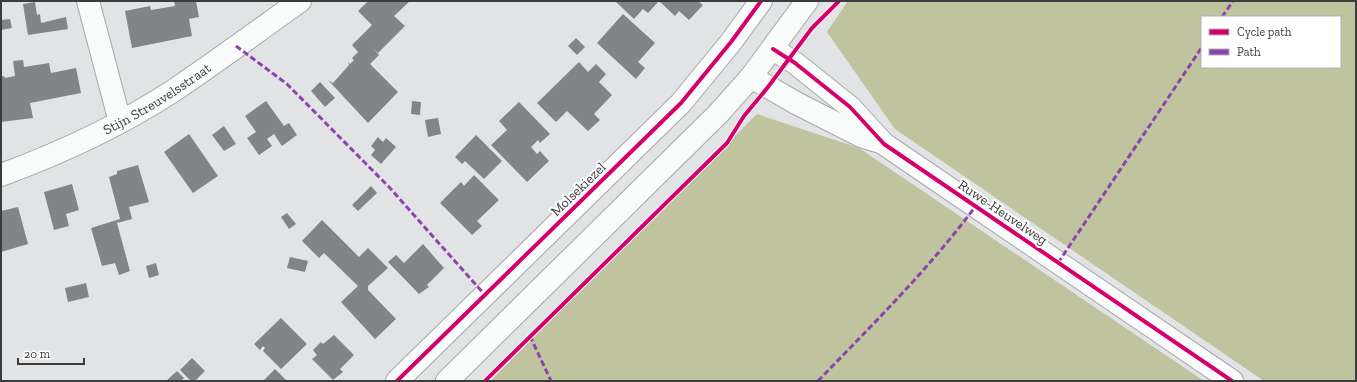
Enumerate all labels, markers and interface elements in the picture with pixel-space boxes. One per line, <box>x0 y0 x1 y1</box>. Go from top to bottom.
legend <box>1201 16 1341 68</box>
text: Cycle path <box>1237 25 1292 39</box>
text: Path <box>1237 45 1261 59</box>
street label: Stijn Streuvelsstraat <box>100 59 215 139</box>
street label: Molsekiezel <box>547 159 610 220</box>
street label: Ruwe-Heuvelweg <box>955 176 1051 249</box>
scale bar <box>18 340 84 366</box>
text: 20 m <box>24 347 51 361</box>

